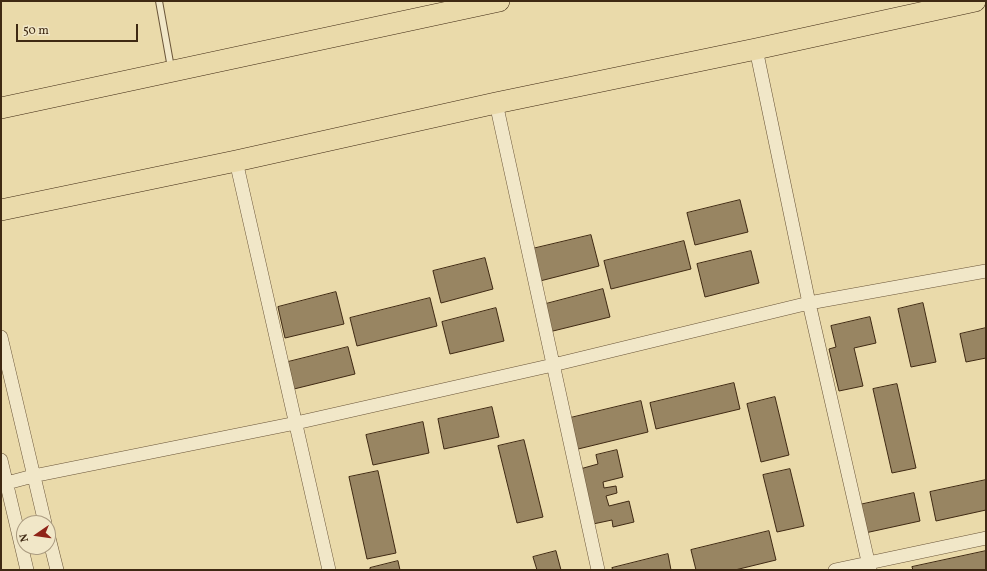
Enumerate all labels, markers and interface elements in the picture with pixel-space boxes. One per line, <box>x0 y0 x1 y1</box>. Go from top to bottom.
scale bar <box>18 16 140 42</box>
text: 50 m <box>23 23 49 39</box>
north arrow <box>16 515 56 555</box>
text: N <box>17 532 33 543</box>

